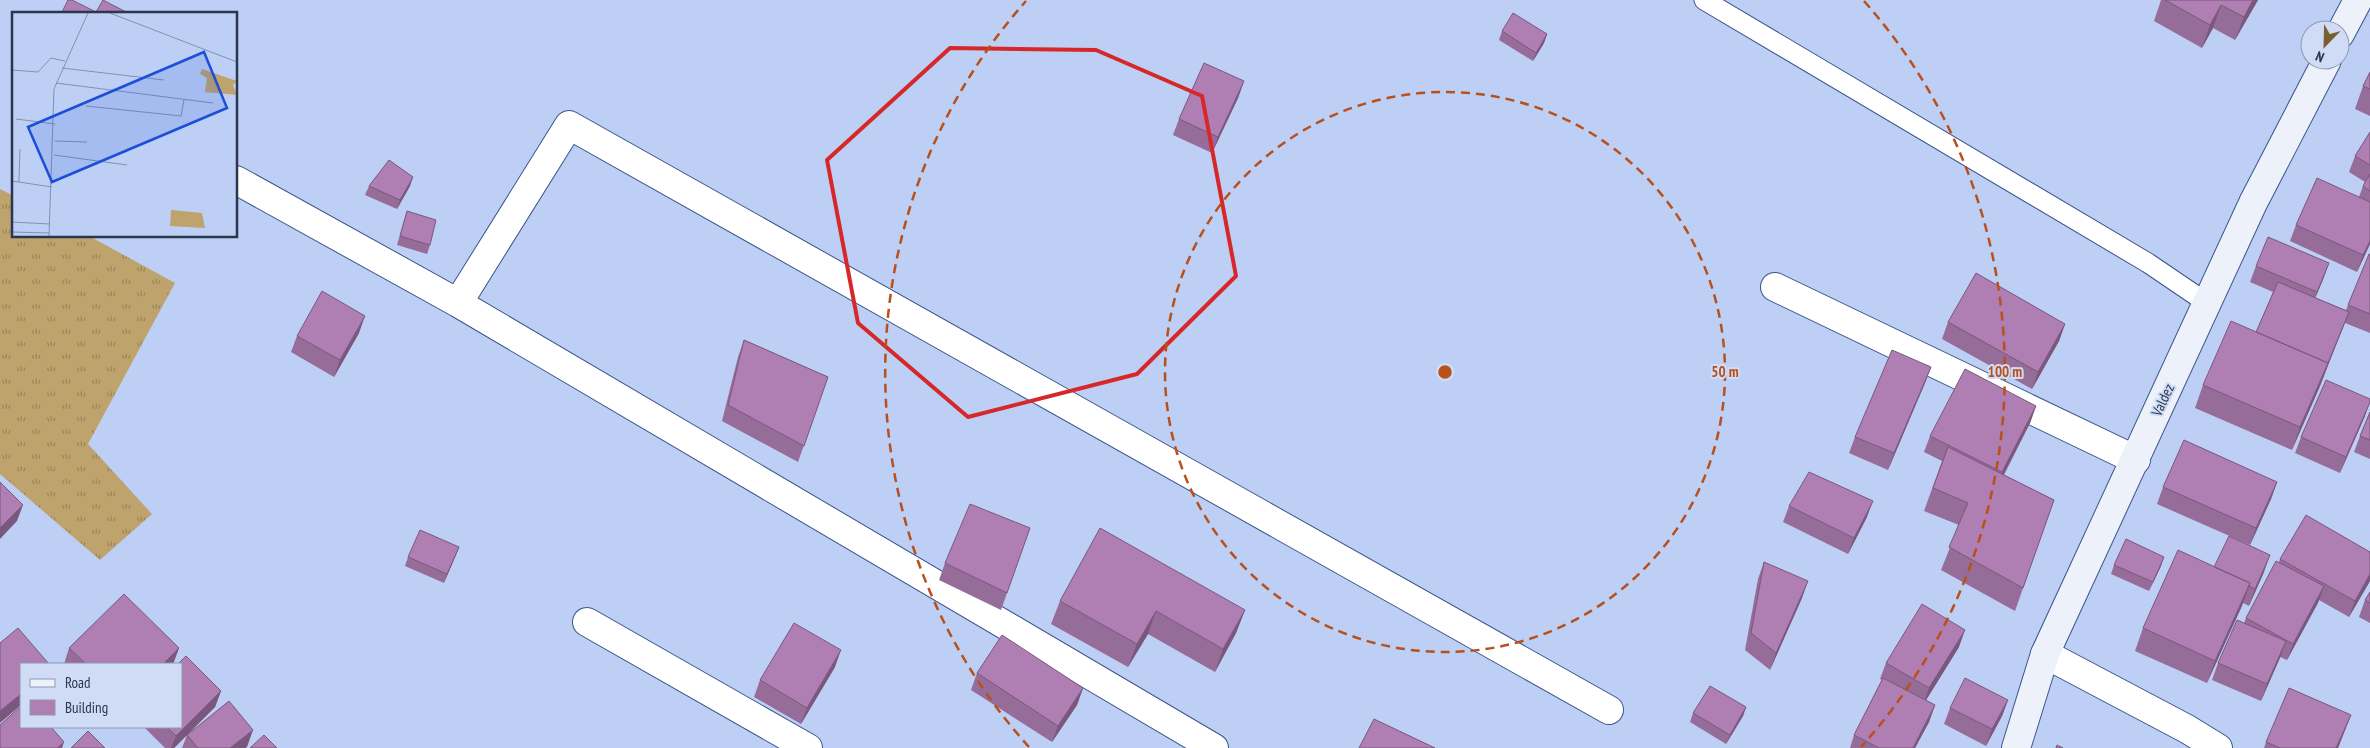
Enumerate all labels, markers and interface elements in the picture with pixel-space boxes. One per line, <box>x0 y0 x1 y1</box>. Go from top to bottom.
inset map <box>12 12 238 238</box>
north arrow <box>2300 20 2350 70</box>
text: N <box>2313 47 2327 67</box>
text: 50 m <box>1711 362 1739 381</box>
text: 100 m <box>1988 362 2022 381</box>
centre of rings <box>1436 363 1454 381</box>
street label: Valdez <box>2146 380 2178 420</box>
legend <box>20 663 182 728</box>
text: Road <box>65 673 91 692</box>
text: Building <box>65 698 108 717</box>

